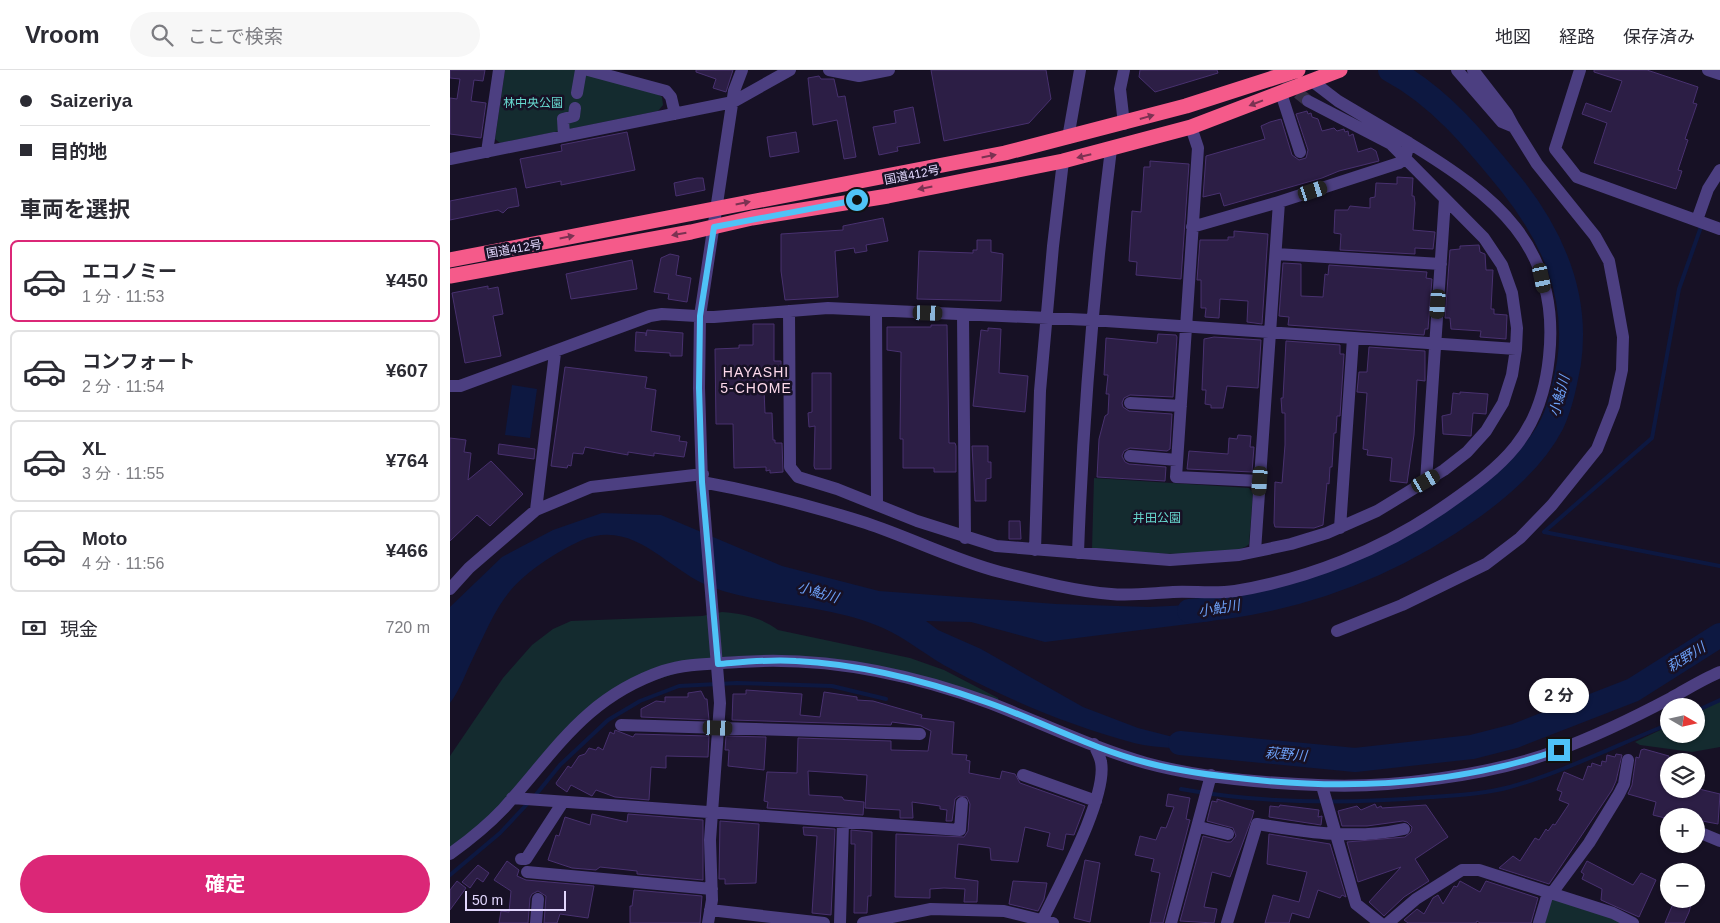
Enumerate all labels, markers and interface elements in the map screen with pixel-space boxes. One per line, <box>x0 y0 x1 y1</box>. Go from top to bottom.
search box <box>130 12 480 57</box>
text: Vroom <box>25 21 100 48</box>
icon: search <box>148 21 176 49</box>
text: ここで検索 <box>188 26 283 47</box>
text: 地図 <box>1495 27 1531 47</box>
text: 経路 <box>1559 27 1595 47</box>
text: 保存済み <box>1623 27 1695 47</box>
text: Saizeriya <box>50 90 132 111</box>
park label: 林中央公園 <box>503 96 563 110</box>
one-way arrow <box>1249 99 1263 107</box>
one-way arrow <box>1139 113 1154 121</box>
text: 目的地 <box>50 141 107 162</box>
one-way arrow <box>981 152 996 160</box>
one-way arrow <box>1077 152 1092 160</box>
street label: 国道412号 <box>883 163 941 187</box>
car <box>1296 179 1329 203</box>
one-way arrow <box>917 185 933 193</box>
route start <box>846 189 868 211</box>
text: 車両を選択 <box>20 197 130 222</box>
one-way arrow <box>736 199 752 207</box>
one-way arrow <box>672 230 687 238</box>
one-way arrow <box>559 233 575 241</box>
street label: 国道412号 <box>485 237 543 261</box>
icon: car <box>22 259 67 304</box>
text: エコノミー <box>82 261 177 282</box>
car <box>1531 262 1552 294</box>
text: ¥450 <box>386 270 428 291</box>
text: 1 分 · 11:53 <box>82 288 164 305</box>
car <box>1429 289 1446 319</box>
car <box>912 305 943 321</box>
icon: car <box>22 349 67 394</box>
text: コンフォート <box>82 351 195 372</box>
text: ¥607 <box>386 360 428 381</box>
district label: HAYASHI 5-CHOME <box>720 364 792 396</box>
water label: 小鮎川 <box>1546 372 1573 418</box>
text: 2 分 · 11:54 <box>82 378 164 395</box>
text: XL <box>82 438 106 459</box>
icon: car <box>22 439 67 484</box>
text: ¥764 <box>386 450 428 471</box>
text: 3 分 · 11:55 <box>82 465 164 482</box>
car <box>1251 466 1268 496</box>
car <box>1409 467 1442 495</box>
park label: 井田公園 <box>1133 511 1181 525</box>
text: Moto <box>82 528 127 549</box>
icon: car <box>22 529 67 574</box>
text: ¥466 <box>386 540 428 561</box>
text: 4 分 · 11:56 <box>82 555 164 572</box>
water label: 小鮎川 <box>796 578 842 606</box>
water label: 小鮎川 <box>1197 597 1243 619</box>
icon: cash <box>20 614 48 642</box>
text: 現金 <box>60 619 98 640</box>
text: 720 m <box>386 619 430 636</box>
water label: 萩野川 <box>1664 638 1710 675</box>
callout: 2 分 <box>1529 678 1589 712</box>
text: 2 分 <box>1544 687 1574 704</box>
north arrow <box>1660 698 1705 742</box>
map controls <box>1660 698 1705 908</box>
car <box>702 720 733 736</box>
route end <box>1548 739 1570 761</box>
water label: 萩野川 <box>1264 744 1310 764</box>
button: layers <box>1660 753 1705 798</box>
button: + <box>1660 808 1705 853</box>
button: 確定 <box>20 855 430 913</box>
button: − <box>1660 863 1705 908</box>
scale bar <box>465 888 566 911</box>
text: 50 m <box>472 892 503 908</box>

